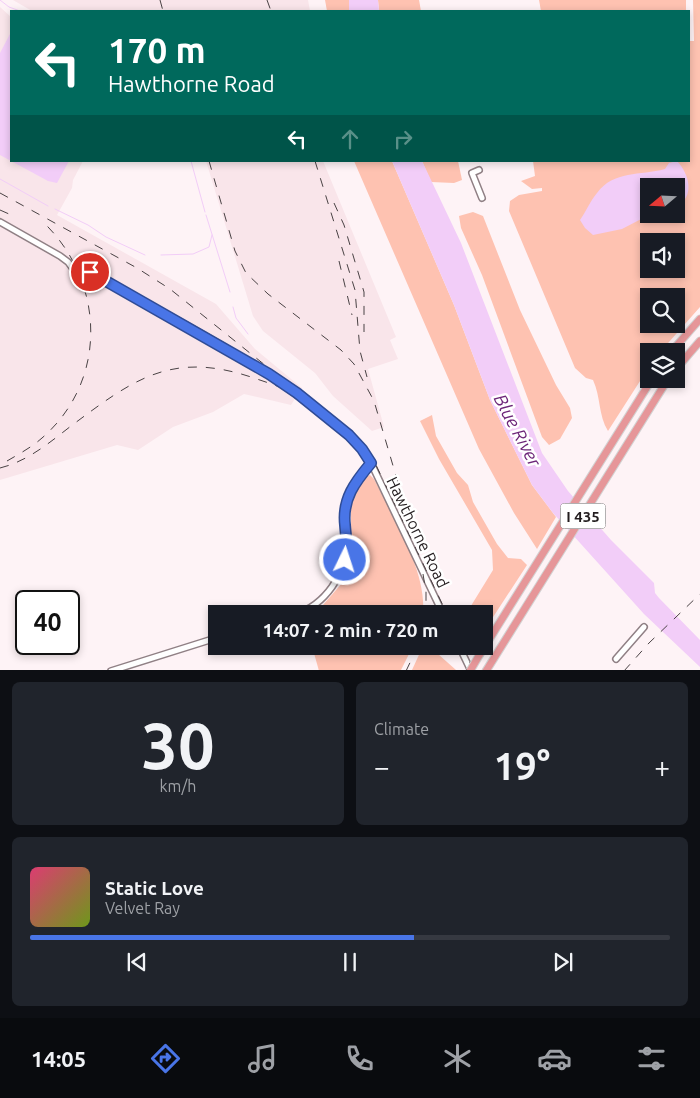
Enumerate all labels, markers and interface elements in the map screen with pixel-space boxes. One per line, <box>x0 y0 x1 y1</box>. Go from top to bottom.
icon: left <box>25 30 90 95</box>
text: 170 m <box>108 30 206 70</box>
text: Hawthorne Road <box>108 71 275 96</box>
icon: left <box>283 125 311 153</box>
icon: ahead <box>336 125 364 153</box>
icon: right <box>389 125 417 153</box>
north arrow <box>640 178 685 222</box>
map controls <box>640 178 685 388</box>
button: sound <box>640 233 685 278</box>
pin <box>69 251 111 293</box>
icon: arrive <box>76 258 104 286</box>
button: search <box>640 288 685 333</box>
button: layers <box>640 343 685 388</box>
water label: Blue River <box>491 390 546 471</box>
street label: Hawthorne Road <box>383 474 453 590</box>
road number: I 435 <box>560 504 606 528</box>
position arrow <box>318 533 370 585</box>
speed limit sign: 40 <box>15 590 80 655</box>
text: 14:07 · 2 min · 720 m <box>263 619 438 641</box>
text: 30 <box>141 708 215 781</box>
text: Climate <box>374 720 429 738</box>
text: 19° <box>494 745 550 787</box>
text: − <box>374 751 390 782</box>
text: + <box>654 751 670 782</box>
text: km/h <box>160 777 196 795</box>
text: Static Love <box>105 877 204 899</box>
text: Velvet Ray <box>105 899 180 917</box>
icon: previous <box>123 948 151 976</box>
icon: pause <box>336 948 364 976</box>
icon: next <box>549 948 577 976</box>
icon: directions <box>148 1041 183 1076</box>
icon: music <box>245 1041 280 1076</box>
icon: phone <box>342 1041 377 1076</box>
icon: climate <box>440 1041 475 1076</box>
icon: car <box>537 1041 572 1076</box>
icon: filters <box>634 1041 669 1076</box>
text: 14:05 <box>31 1046 86 1071</box>

